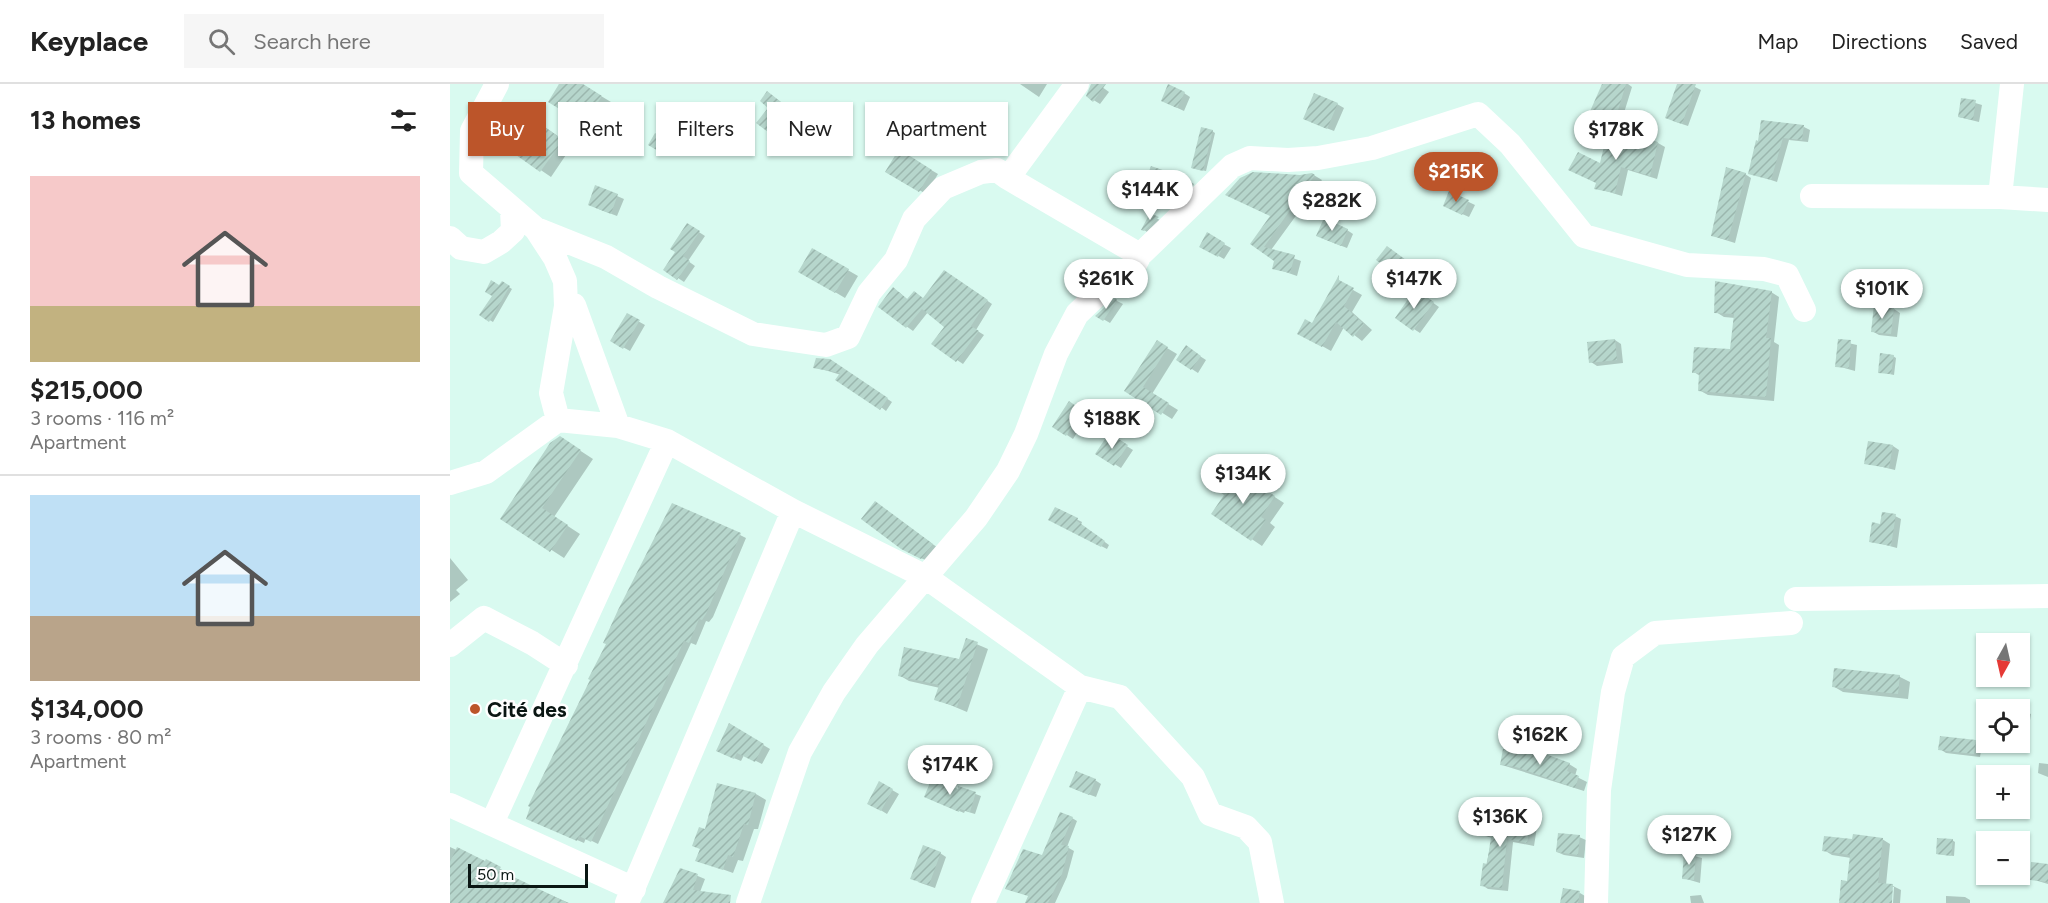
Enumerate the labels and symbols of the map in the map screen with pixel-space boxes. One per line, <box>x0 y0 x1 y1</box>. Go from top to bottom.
pin: $178K <box>1574 110 1658 161</box>
pin: $215K <box>1414 152 1498 203</box>
pin: $144K <box>1108 170 1192 221</box>
pin: $282K <box>1290 181 1374 232</box>
pin: $261K <box>1064 259 1148 310</box>
pin: $147K <box>1372 259 1456 310</box>
pin: $101K <box>1840 269 1924 320</box>
pin: $188K <box>1070 399 1154 450</box>
pin: $134K <box>1201 454 1285 505</box>
north arrow <box>1976 633 2030 687</box>
place label: Cité des <box>487 697 567 722</box>
marker: Cité des <box>468 702 482 716</box>
pin: $162K <box>1498 715 1582 766</box>
pin: $174K <box>908 745 992 796</box>
pin: $136K <box>1458 797 1542 848</box>
pin: $127K <box>1647 815 1731 866</box>
scale bar <box>468 861 588 888</box>

